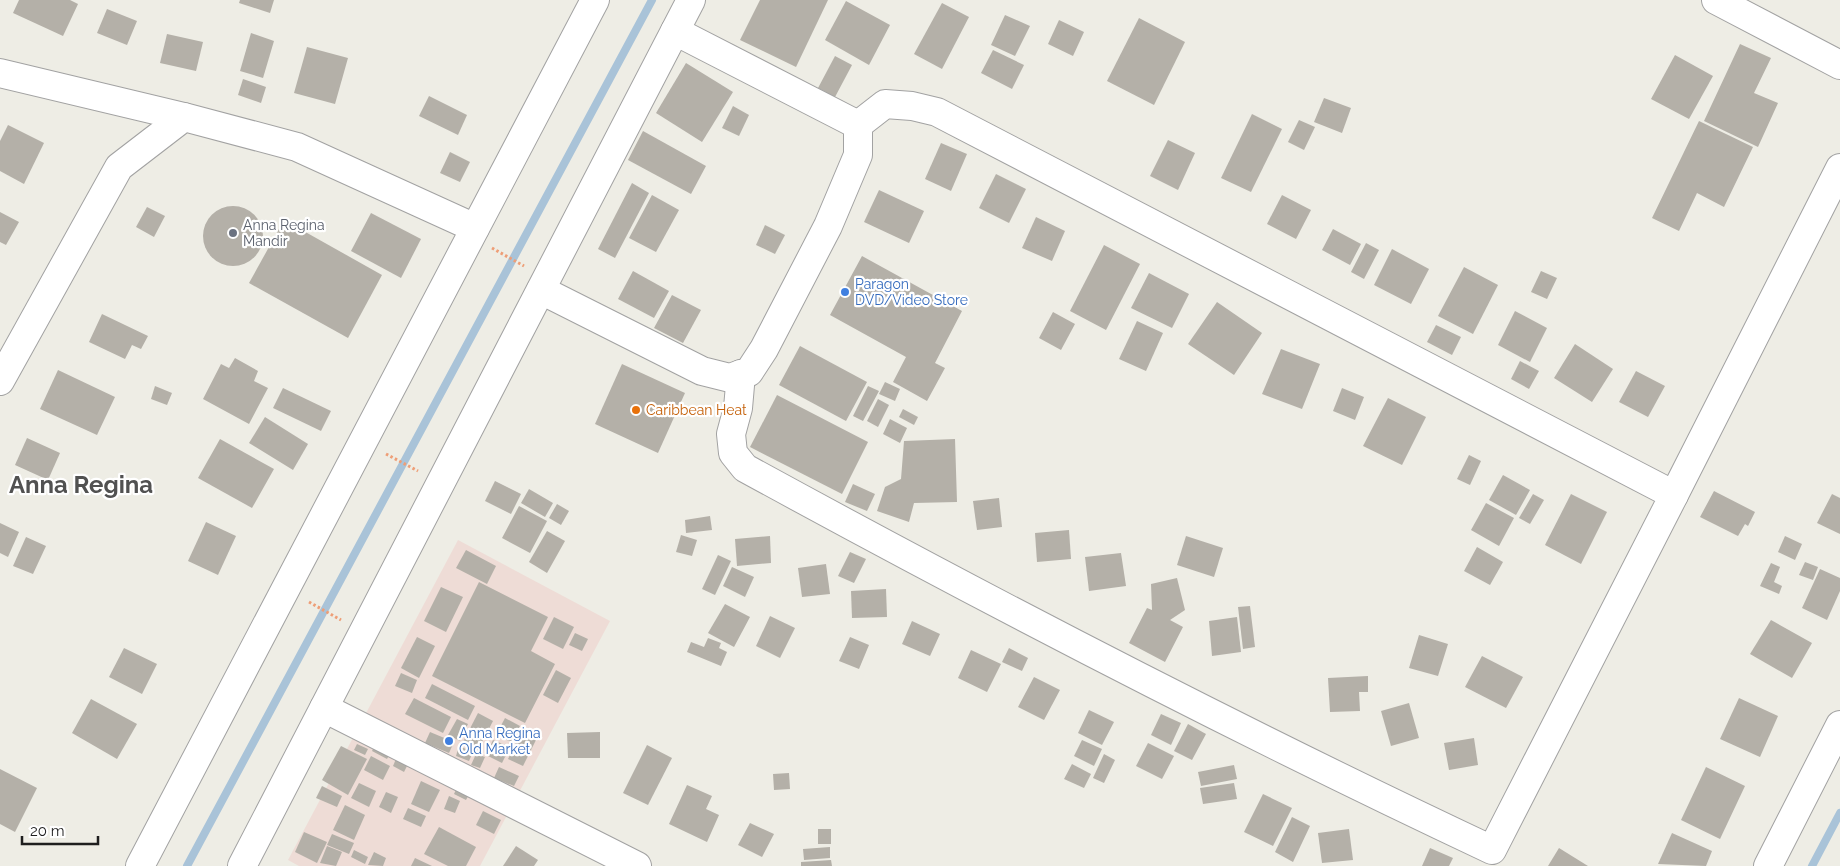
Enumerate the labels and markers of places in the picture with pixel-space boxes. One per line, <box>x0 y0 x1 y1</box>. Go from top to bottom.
place label: Anna Regina Mandir <box>243 217 325 249</box>
marker: Anna Regina Mandir <box>227 227 239 239</box>
place label: Paragon DVD/Video Store <box>855 276 968 308</box>
marker: Paragon DVD/Video Store <box>839 286 851 298</box>
place label: Caribbean Heat <box>646 402 747 418</box>
marker: Caribbean Heat <box>630 404 642 416</box>
place label: Anna Regina Old Market <box>459 725 541 757</box>
marker: Anna Regina Old Market <box>443 735 455 747</box>

